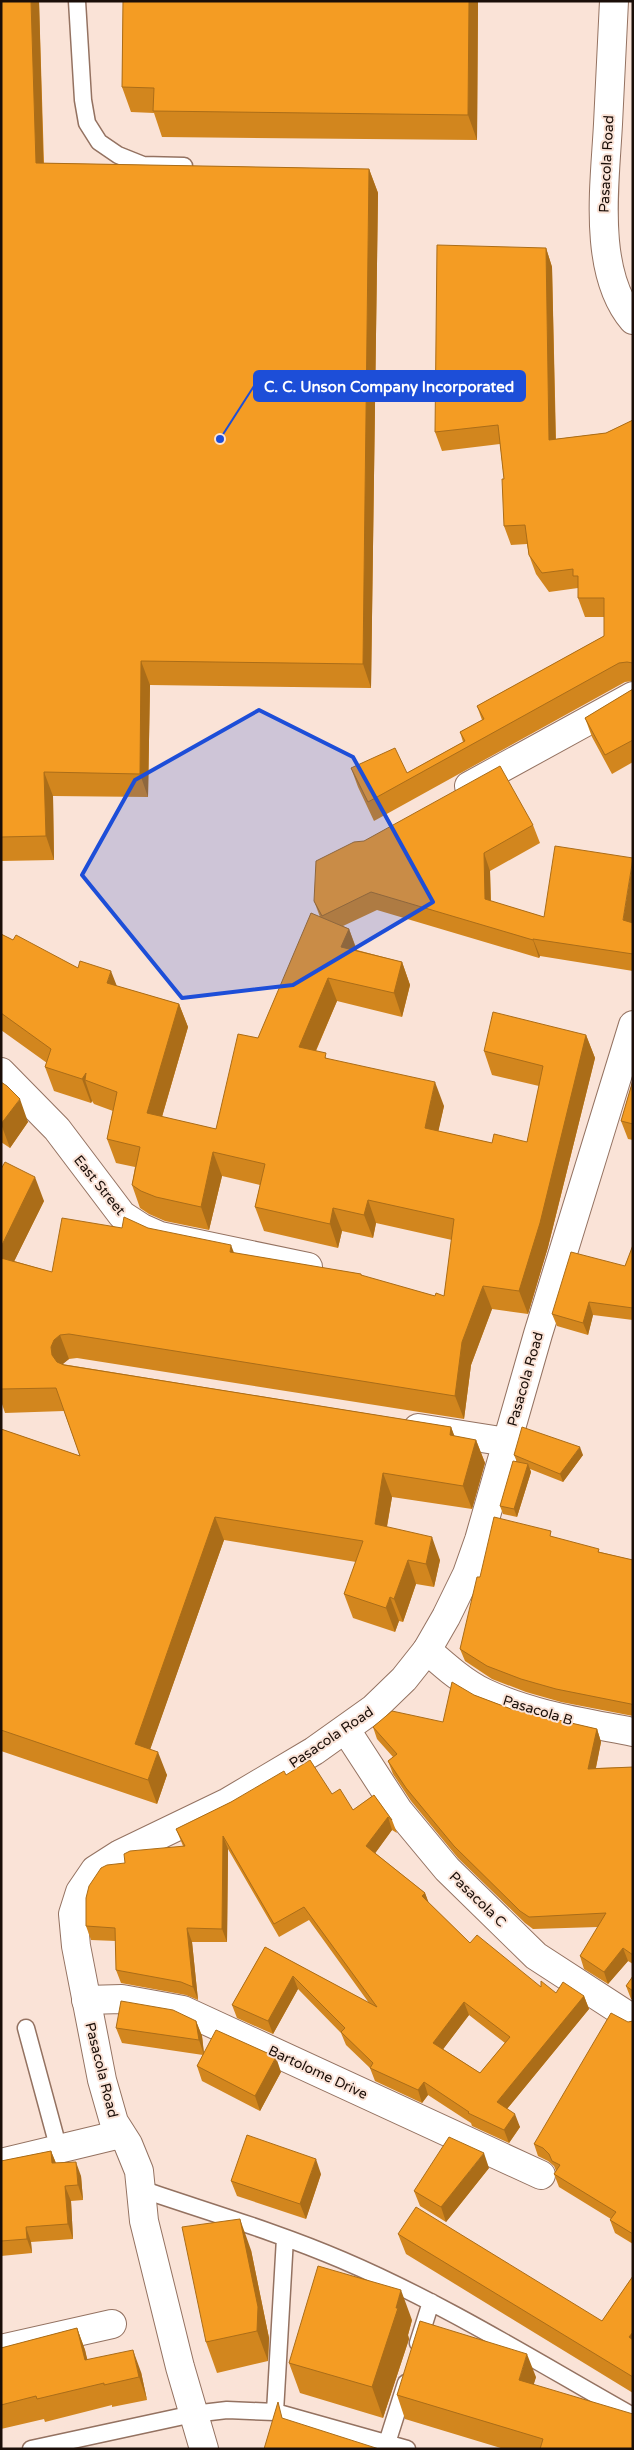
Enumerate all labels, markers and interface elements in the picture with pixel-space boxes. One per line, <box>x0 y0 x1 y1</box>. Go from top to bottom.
street label: Pasacola Road <box>595 115 618 213</box>
callout: C. C. Unson Company Incorporated <box>254 371 525 401</box>
text: C. C. Unson Company Incorporated <box>264 378 514 397</box>
street label: East Street <box>70 1152 129 1219</box>
street label: Pasacola Road <box>504 1330 547 1428</box>
street label: Pasacola B <box>501 1692 575 1729</box>
street label: Pasacola Road <box>286 1703 376 1772</box>
street label: Pasacola C <box>446 1868 510 1931</box>
street label: Pasacola Road <box>81 2021 122 2120</box>
street label: Bartolome Drive <box>265 2042 370 2103</box>

